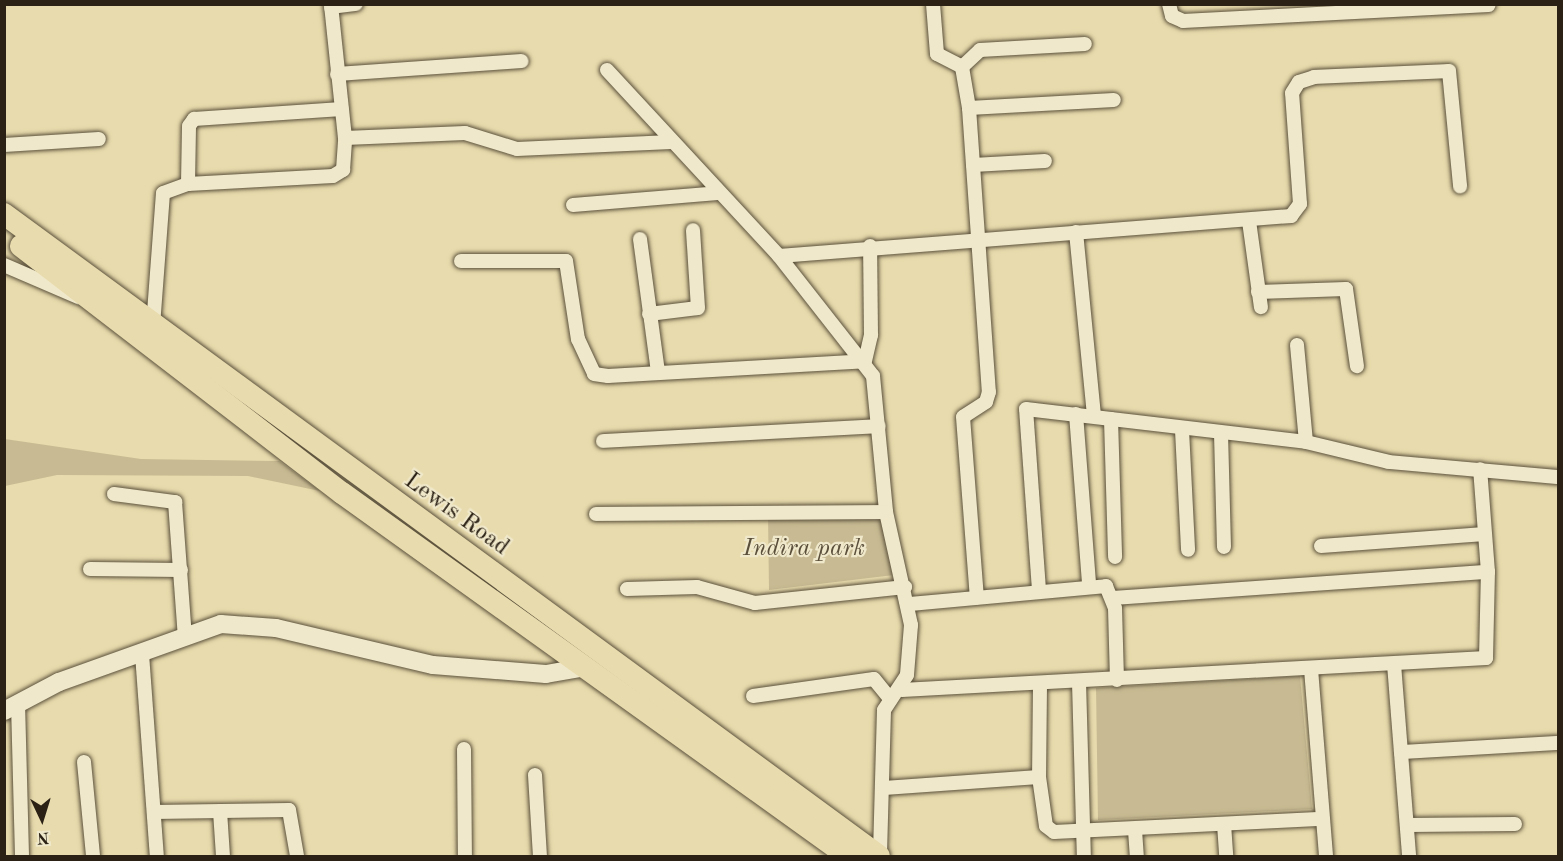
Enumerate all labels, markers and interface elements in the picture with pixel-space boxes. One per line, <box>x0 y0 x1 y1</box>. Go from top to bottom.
street label: Lewis Road <box>398 467 514 563</box>
park label: Indira park <box>743 536 865 564</box>
north arrow <box>12 789 72 849</box>
text: N <box>37 829 50 845</box>

